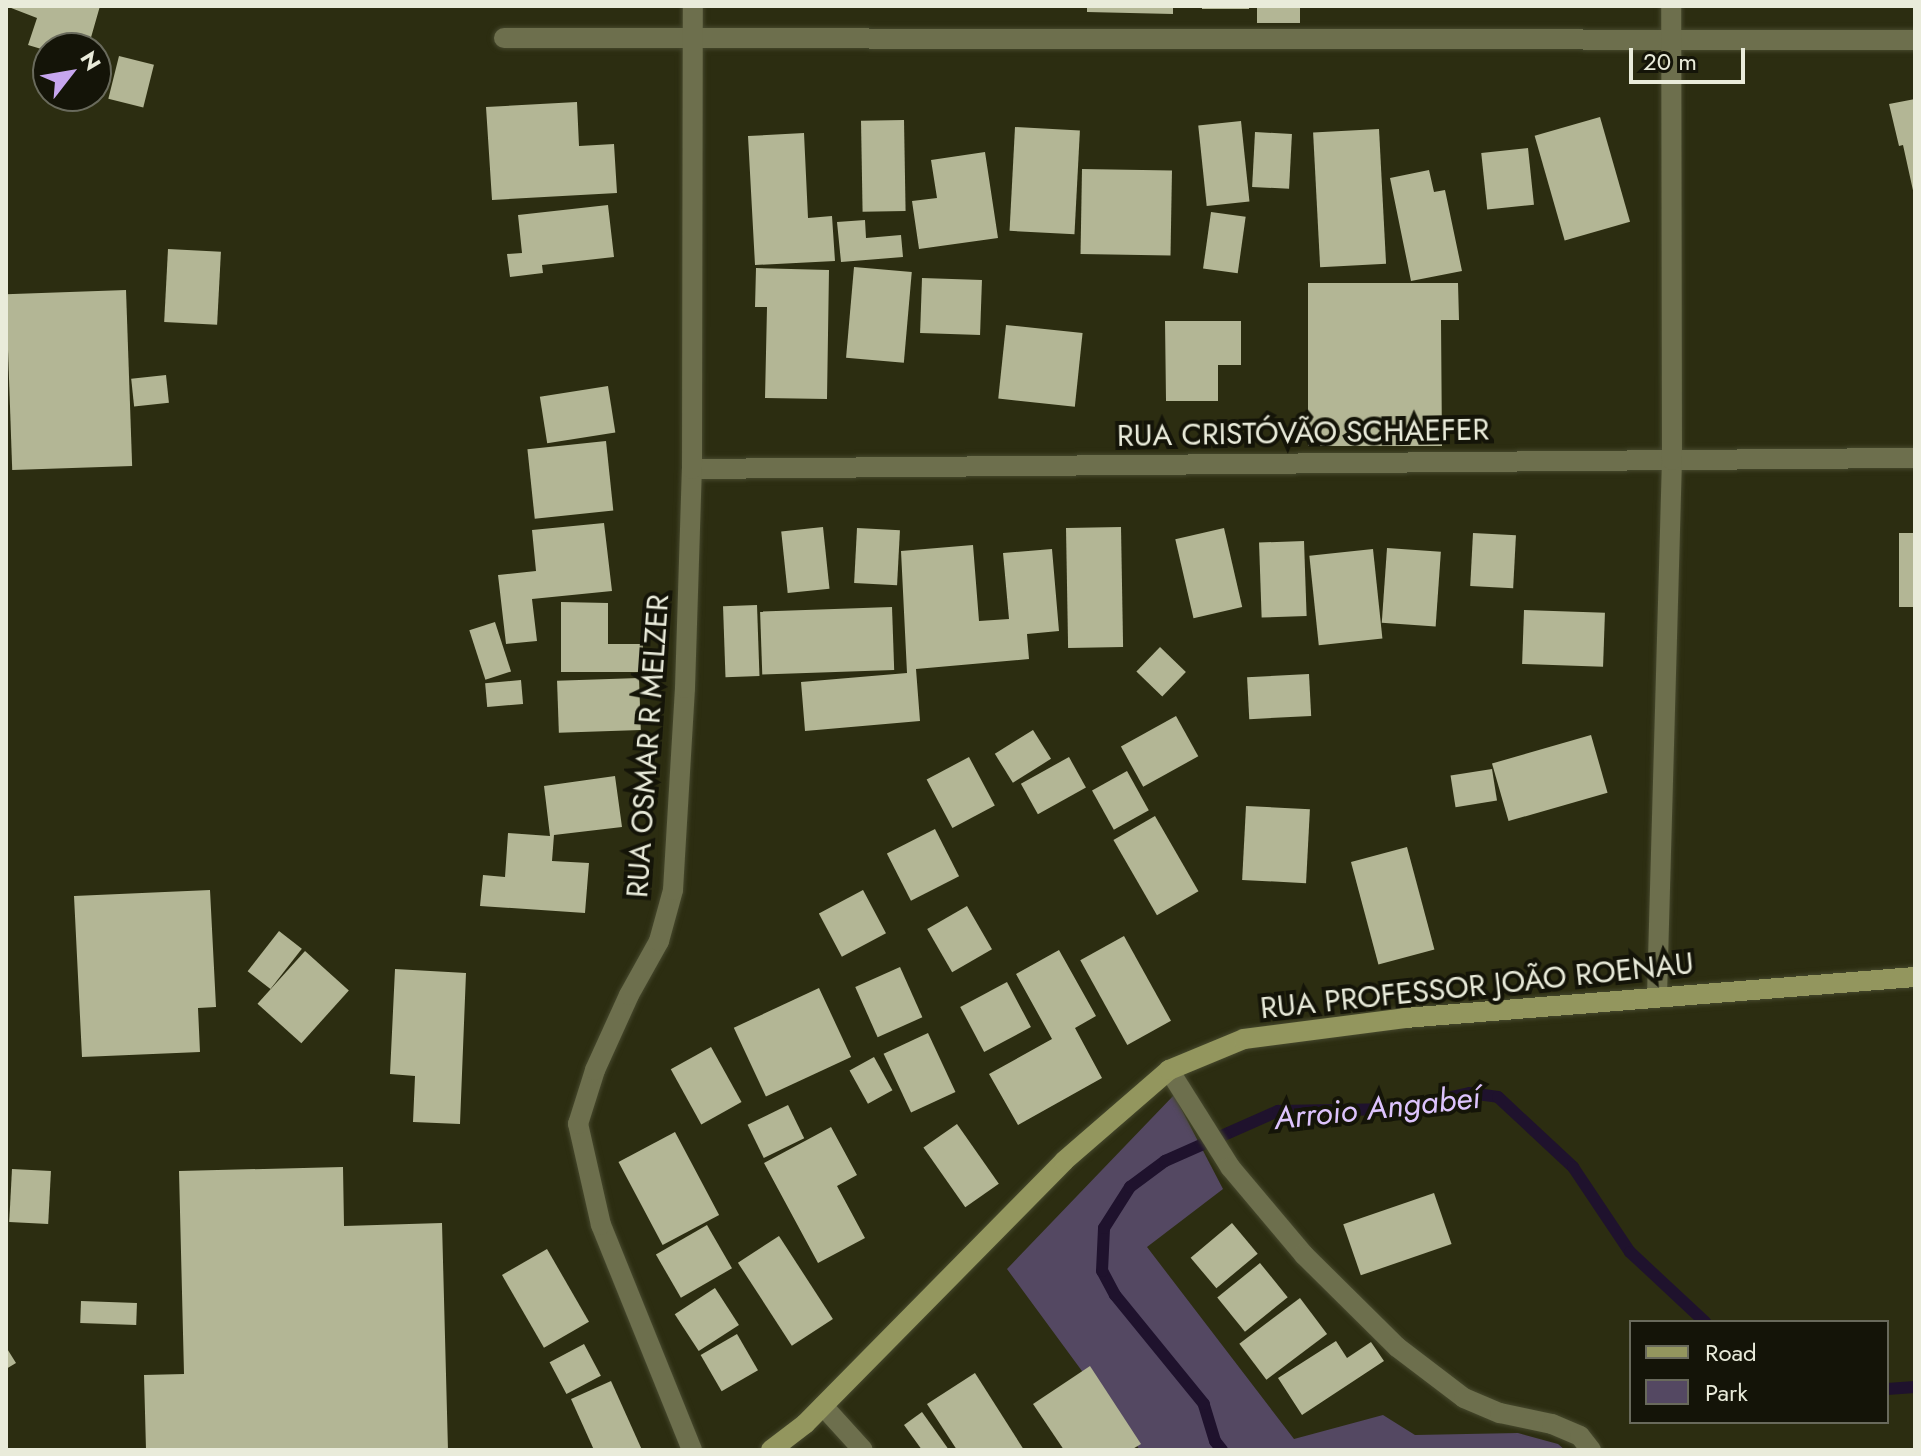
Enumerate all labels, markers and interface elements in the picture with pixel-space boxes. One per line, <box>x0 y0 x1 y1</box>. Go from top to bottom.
north arrow <box>32 32 112 112</box>
scale bar <box>1633 32 1749 82</box>
text: 20 m <box>1643 44 1697 79</box>
text: N <box>73 45 109 76</box>
street label: RUA CRISTÓVÃO SCHAEFER <box>1117 412 1489 454</box>
street label: RUA OSMAR R MELZER <box>619 593 677 899</box>
street label: RUA PROFESSOR JOÃO ROENAU <box>1258 945 1696 1027</box>
water label: Arroio Angabeí <box>1272 1078 1482 1138</box>
legend <box>1629 1320 1889 1424</box>
text: Road <box>1705 1335 1757 1370</box>
text: Park <box>1705 1375 1748 1410</box>

